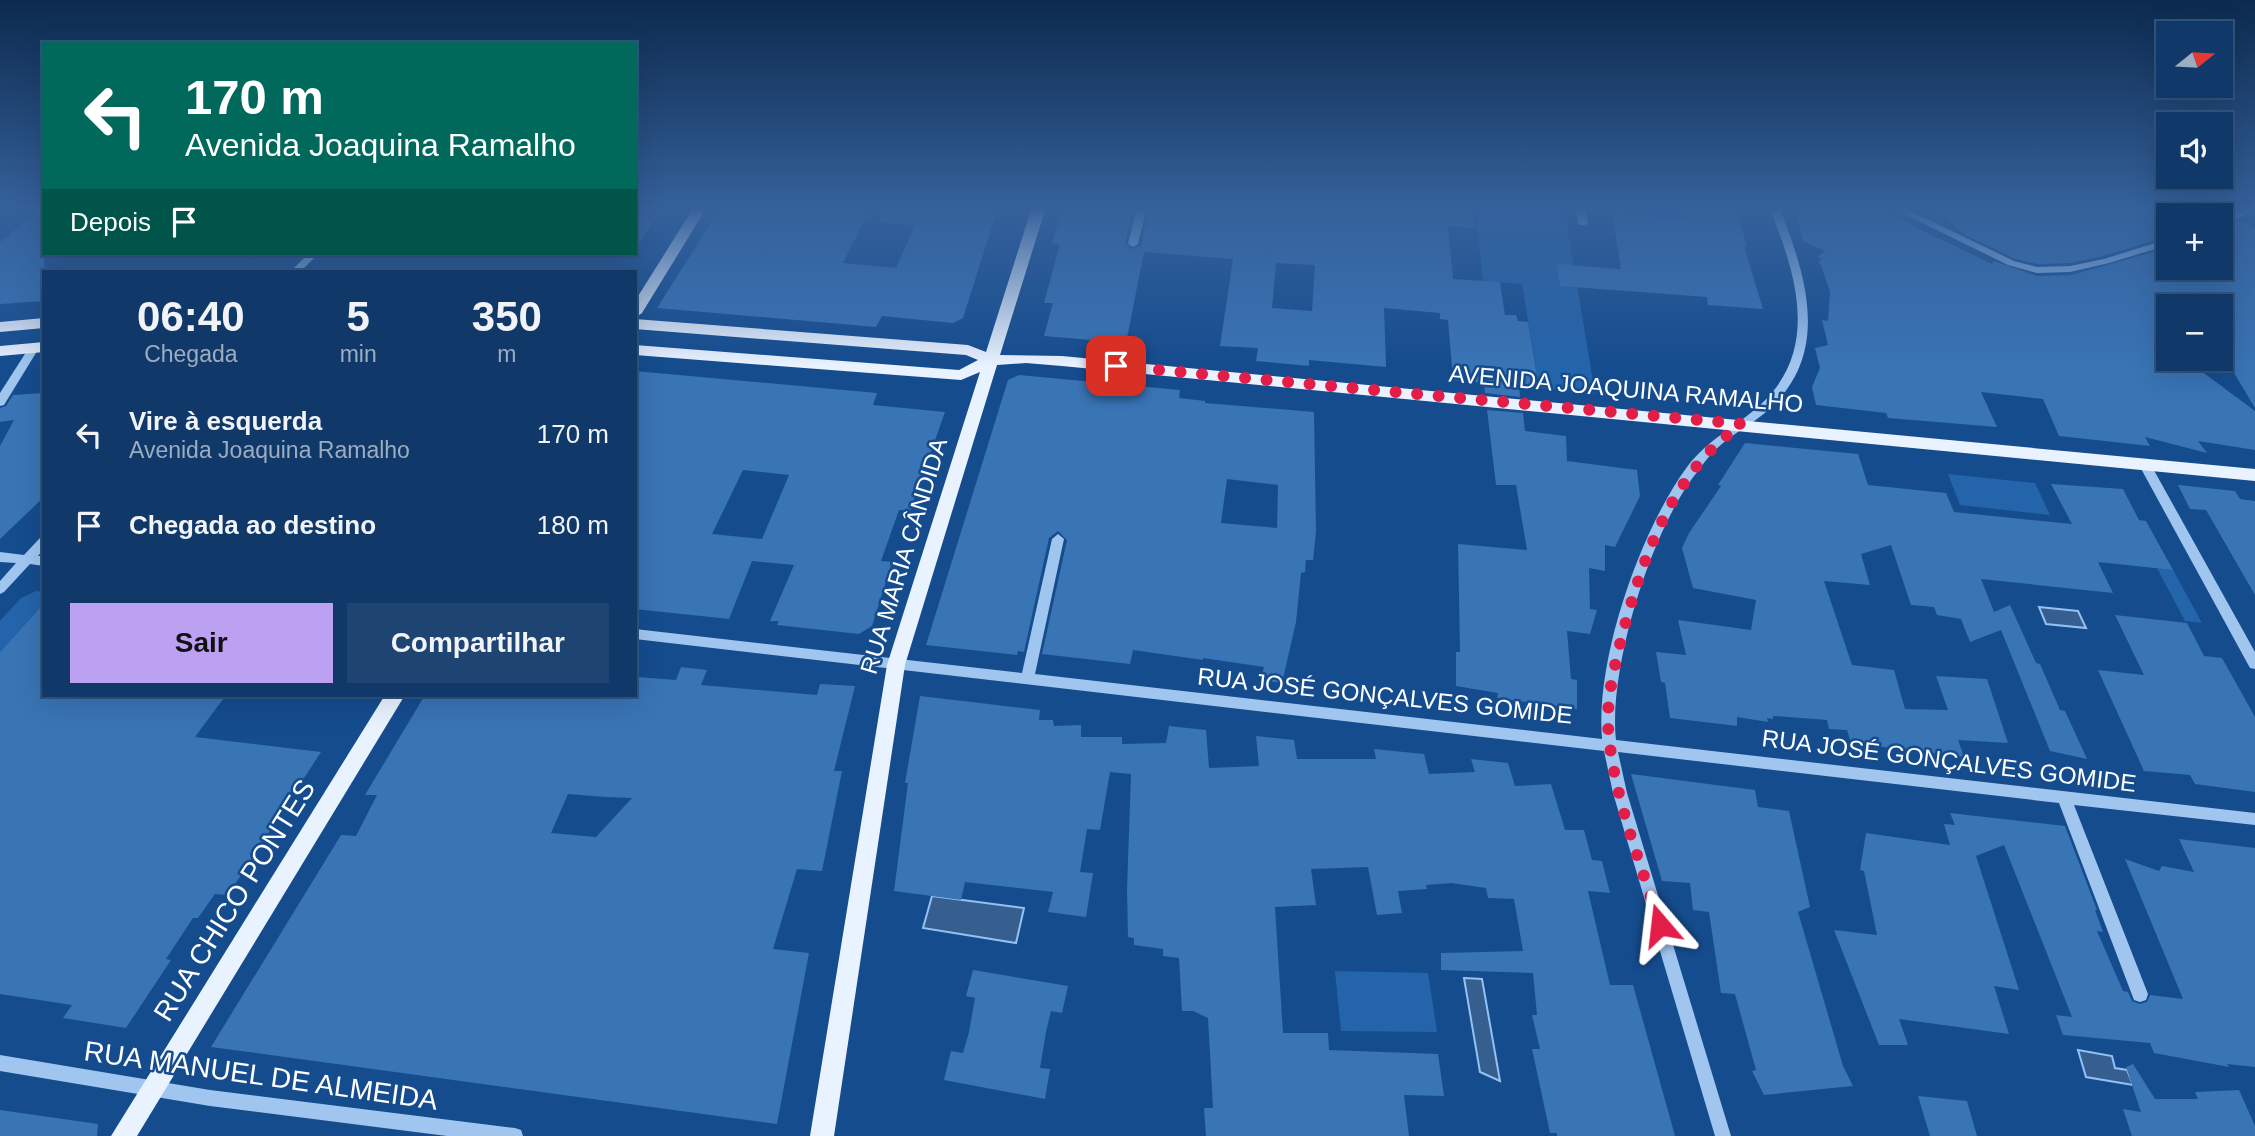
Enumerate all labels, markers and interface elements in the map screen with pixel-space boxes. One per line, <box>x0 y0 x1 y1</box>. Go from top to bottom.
north arrow <box>2156 21 2233 98</box>
map controls <box>2156 21 2233 371</box>
icon: left <box>70 70 161 161</box>
text: 170 m <box>185 70 324 124</box>
button: sound <box>2156 112 2233 189</box>
text: Avenida Joaquina Ramalho <box>185 127 576 163</box>
icon: arrive <box>165 203 203 241</box>
button: + <box>2156 203 2233 280</box>
text: Depois <box>70 207 151 237</box>
text: 06:40 <box>137 293 245 340</box>
text: 5 <box>346 293 370 340</box>
text: 350 <box>472 293 542 340</box>
button: − <box>2156 294 2233 371</box>
pin <box>1086 336 1146 396</box>
text: Chegada <box>144 341 238 367</box>
text: min <box>340 341 377 367</box>
text: m <box>497 341 516 367</box>
icon: arrive <box>1097 347 1135 385</box>
street label: AVENIDA JOAQUINA RAMALHO <box>1448 360 1804 417</box>
text: Vire à esquerda <box>129 406 322 436</box>
icon: left <box>70 416 108 454</box>
text: 170 m <box>537 419 609 449</box>
street label: RUA MARIA CÂNDIDA <box>855 435 952 677</box>
text: Avenida Joaquina Ramalho <box>129 437 410 463</box>
icon: arrive <box>70 507 108 545</box>
text: Chegada ao destino <box>129 510 376 540</box>
text: 180 m <box>537 510 609 540</box>
button: Sair <box>70 603 333 683</box>
button: Compartilhar <box>347 603 609 683</box>
street label: RUA JOSÉ GONÇALVES GOMIDE <box>1196 662 1574 729</box>
street label: RUA JOSÉ GONÇALVES GOMIDE <box>1760 724 2138 797</box>
street label: RUA CHICO PONTES <box>147 774 321 1027</box>
position arrow <box>1623 888 1697 962</box>
street label: RUA MANUEL DE ALMEIDA <box>82 1035 440 1116</box>

